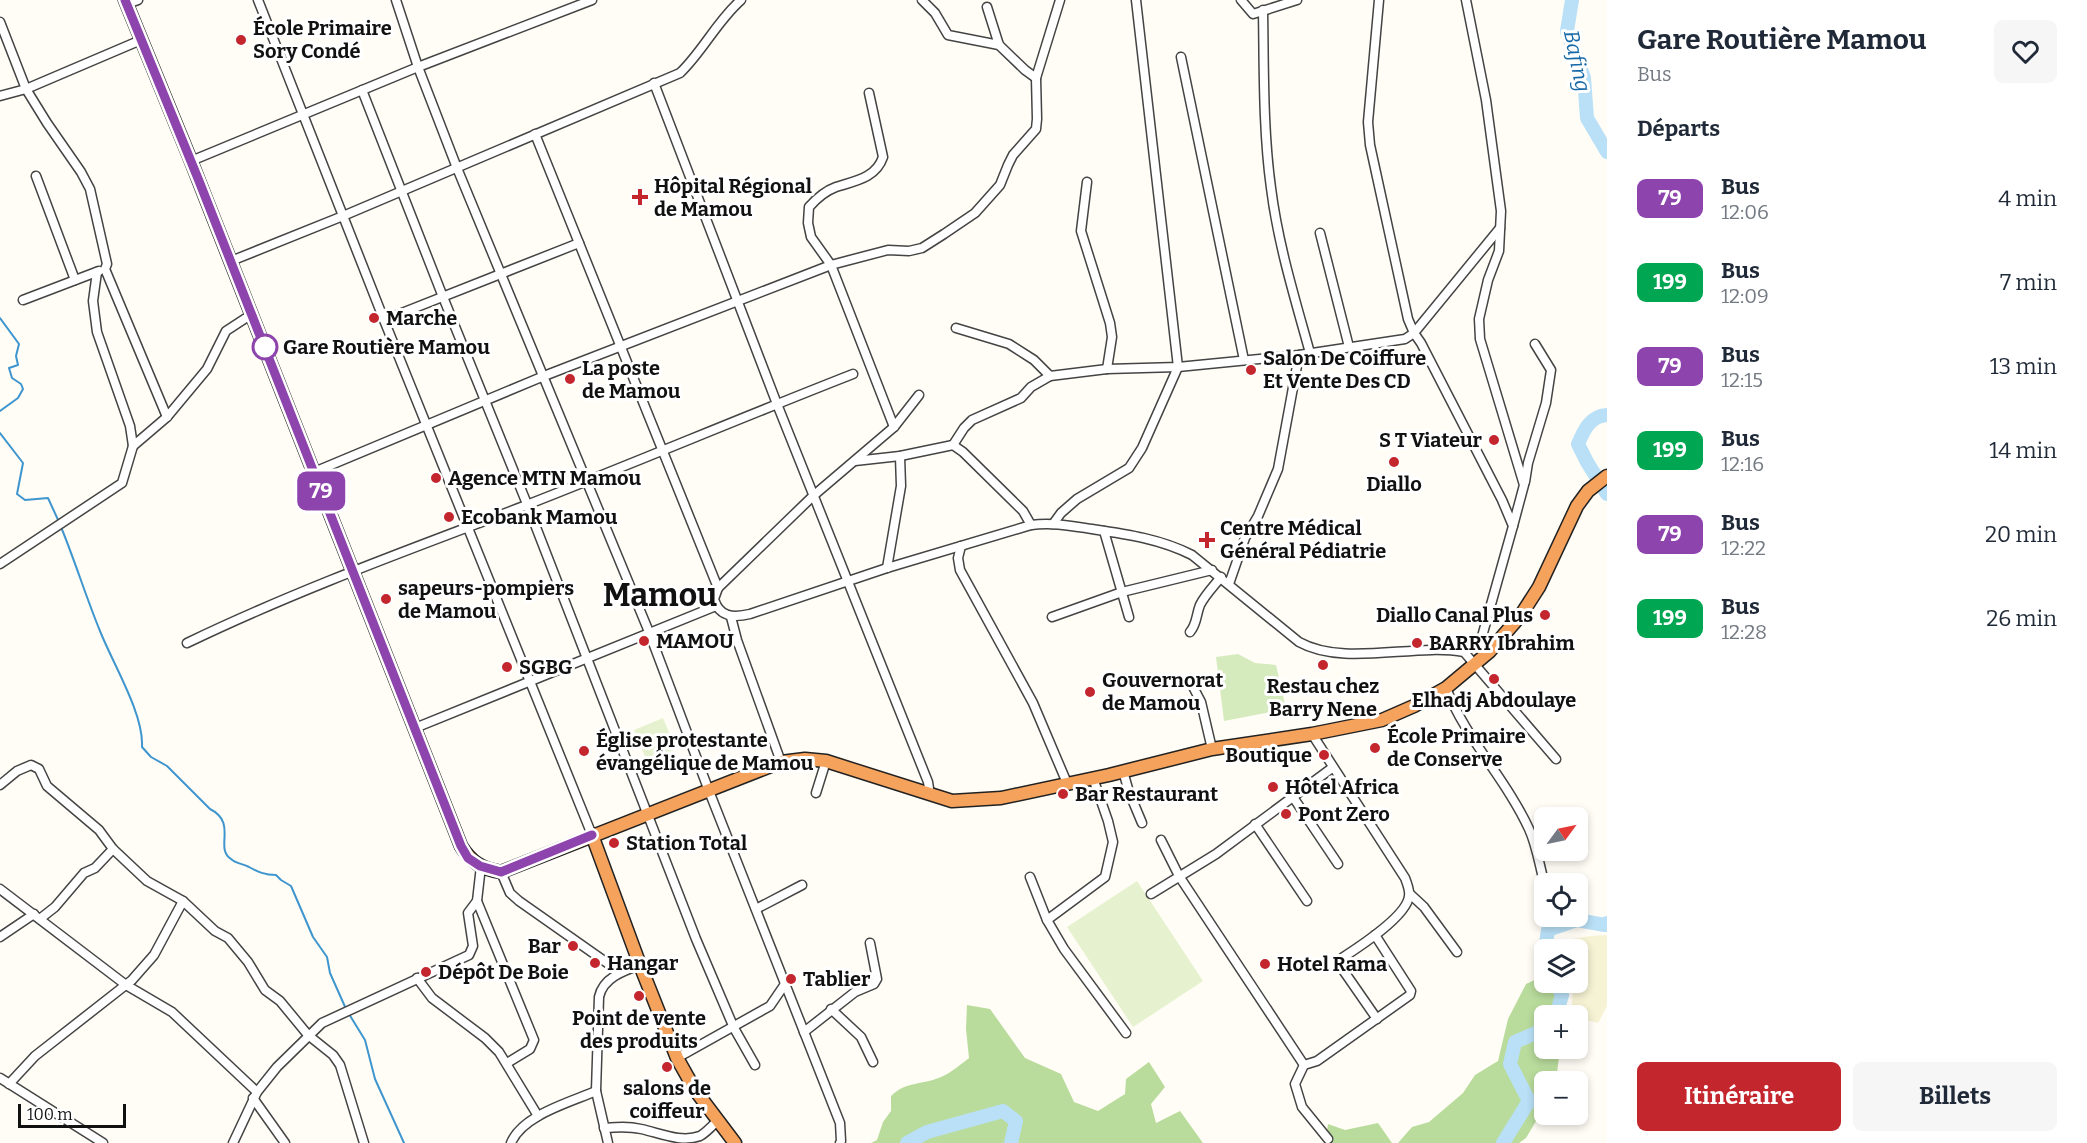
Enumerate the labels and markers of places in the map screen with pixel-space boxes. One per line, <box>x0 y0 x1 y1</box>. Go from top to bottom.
place label: École Primaire Sory Condé <box>253 15 392 63</box>
marker: École Primaire Sory Condé <box>234 33 248 47</box>
place label: Hôpital Régional de Mamou <box>654 174 812 221</box>
marker: Hôpital Régional de Mamou <box>631 188 649 206</box>
place label: Marche <box>386 306 457 330</box>
marker: Marche <box>367 311 381 325</box>
marker: Gare Routière Mamou <box>252 334 278 360</box>
place label: Gare Routière Mamou <box>283 335 490 359</box>
place label: Salon De Coiffure Et Vente Des CD <box>1263 346 1426 393</box>
place label: La poste de Mamou <box>582 356 681 403</box>
marker: Salon De Coiffure Et Vente Des CD <box>1244 363 1258 377</box>
marker: La poste de Mamou <box>563 372 577 386</box>
place label: S T Viateur <box>1379 428 1483 452</box>
marker: S T Viateur <box>1487 433 1501 447</box>
marker: Diallo <box>1387 455 1401 469</box>
place label: Agence MTN Mamou <box>448 466 642 490</box>
marker: Agence MTN Mamou <box>429 471 443 485</box>
place label: Diallo <box>1366 472 1422 496</box>
place label: Ecobank Mamou <box>461 505 618 529</box>
marker: Ecobank Mamou <box>442 510 456 524</box>
place label: Centre Médical Général Pédiatrie <box>1220 516 1386 563</box>
marker: Centre Médical Général Pédiatrie <box>1198 531 1216 549</box>
place label: sapeurs-pompiers de Mamou <box>398 576 574 623</box>
marker: sapeurs-pompiers de Mamou <box>379 592 393 606</box>
place label: Diallo Canal Plus <box>1376 603 1533 627</box>
marker: Diallo Canal Plus <box>1538 608 1552 622</box>
place label: MAMOU <box>656 629 734 653</box>
place label: BARRY Ibrahim <box>1429 631 1575 655</box>
marker: MAMOU <box>637 634 651 648</box>
marker: BARRY Ibrahim <box>1410 636 1424 650</box>
place label: SGBG <box>519 655 572 679</box>
marker: Restau chez Barry Nene <box>1316 658 1330 672</box>
marker: SGBG <box>500 660 514 674</box>
place label: Gouvernorat de Mamou <box>1102 668 1224 715</box>
marker: Elhadj Abdoulaye <box>1487 672 1501 686</box>
place label: Restau chez Barry Nene <box>1267 674 1379 721</box>
marker: Gouvernorat de Mamou <box>1083 685 1097 699</box>
place label: Elhadj Abdoulaye <box>1412 688 1576 712</box>
place label: École Primaire de Conserve <box>1387 723 1526 771</box>
place label: Église protestante évangélique de Mamou <box>596 727 814 775</box>
marker: École Primaire de Conserve <box>1368 741 1382 755</box>
place label: Boutique <box>1225 743 1312 767</box>
marker: Église protestante évangélique de Mamou <box>577 744 591 758</box>
marker: Boutique <box>1317 748 1331 762</box>
place label: Hôtel Africa <box>1285 775 1399 799</box>
marker: Hôtel Africa <box>1266 780 1280 794</box>
place label: Bar Restaurant <box>1075 782 1218 806</box>
marker: Bar Restaurant <box>1056 787 1070 801</box>
place label: Pont Zero <box>1298 802 1390 826</box>
marker: Pont Zero <box>1279 807 1293 821</box>
place label: Station Total <box>626 831 747 855</box>
marker: Station Total <box>607 836 621 850</box>
place label: Bar <box>528 934 562 958</box>
marker: Bar <box>566 939 580 953</box>
place label: Hangar <box>607 951 679 975</box>
place label: Hotel Rama <box>1277 952 1387 976</box>
marker: Hangar <box>588 956 602 970</box>
marker: Hotel Rama <box>1258 957 1272 971</box>
place label: Dépôt De Boie <box>438 960 569 984</box>
marker: Dépôt De Boie <box>419 965 433 979</box>
place label: Tablier <box>803 967 871 991</box>
marker: Tablier <box>784 972 798 986</box>
marker: Point de vente des produits <box>632 989 646 1003</box>
place label: Point de vente des produits <box>572 1006 706 1053</box>
marker: salons de coiffeur <box>660 1060 674 1074</box>
place label: salons de coiffeur <box>623 1076 711 1123</box>

